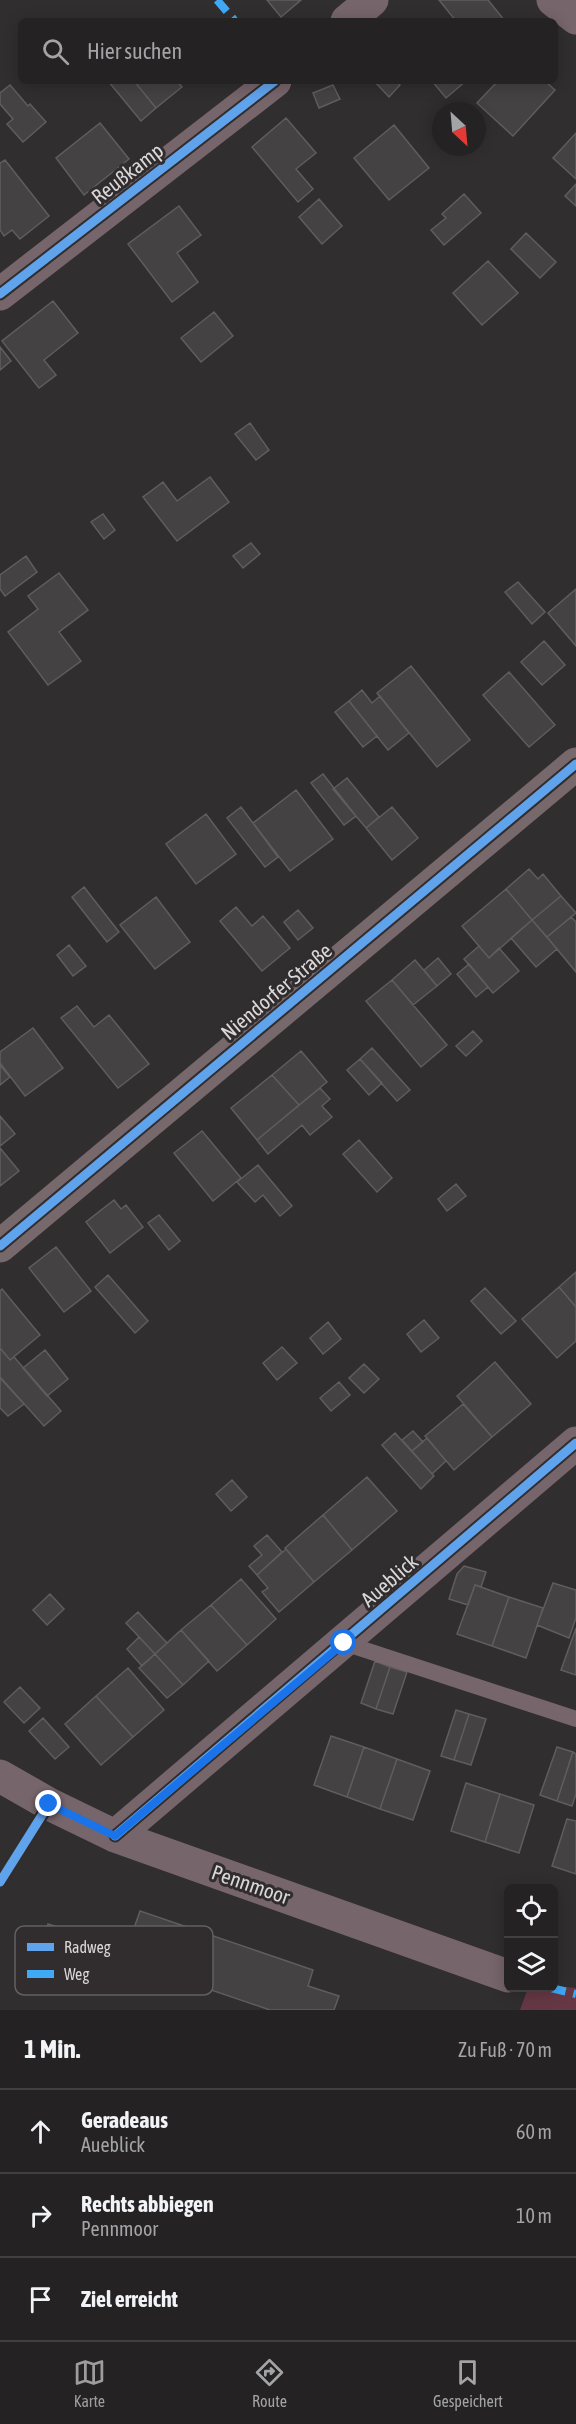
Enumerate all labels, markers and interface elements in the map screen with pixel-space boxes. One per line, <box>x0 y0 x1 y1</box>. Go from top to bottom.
search box <box>18 18 558 84</box>
icon: search <box>39 35 72 68</box>
text: Hier suchen <box>87 38 182 64</box>
north arrow <box>432 102 486 156</box>
street label: Reußkamp <box>86 138 168 208</box>
street label: Niendorfer Straße <box>216 938 336 1044</box>
street label: Aueblick <box>356 1549 422 1611</box>
route start <box>330 1629 356 1655</box>
route end <box>35 1790 61 1816</box>
street label: Pennmoor <box>209 1859 294 1909</box>
map controls <box>504 1884 558 1992</box>
button: locate <box>504 1884 558 1938</box>
legend <box>15 1926 213 1995</box>
text: Radweg <box>64 1938 111 1957</box>
button: layers <box>504 1938 558 1992</box>
text: Weg <box>64 1965 89 1984</box>
text: 1 Min. <box>24 2034 80 2064</box>
text: Zu Fuß · 70 m <box>458 2038 552 2061</box>
text: Geradeaus <box>81 2107 168 2133</box>
icon: ahead <box>24 2115 57 2148</box>
text: 60 m <box>516 2120 552 2143</box>
text: Aueblick <box>81 2133 145 2156</box>
text: Rechts abbiegen <box>81 2191 214 2217</box>
icon: right <box>24 2199 57 2232</box>
text: 10 m <box>516 2204 552 2227</box>
text: Pennmoor <box>81 2217 158 2240</box>
icon: arrive <box>24 2283 57 2316</box>
text: Ziel erreicht <box>81 2286 178 2312</box>
tab: Karte <box>73 2356 106 2410</box>
tab: Route <box>252 2356 287 2410</box>
tab: Gespeichert <box>433 2356 503 2410</box>

